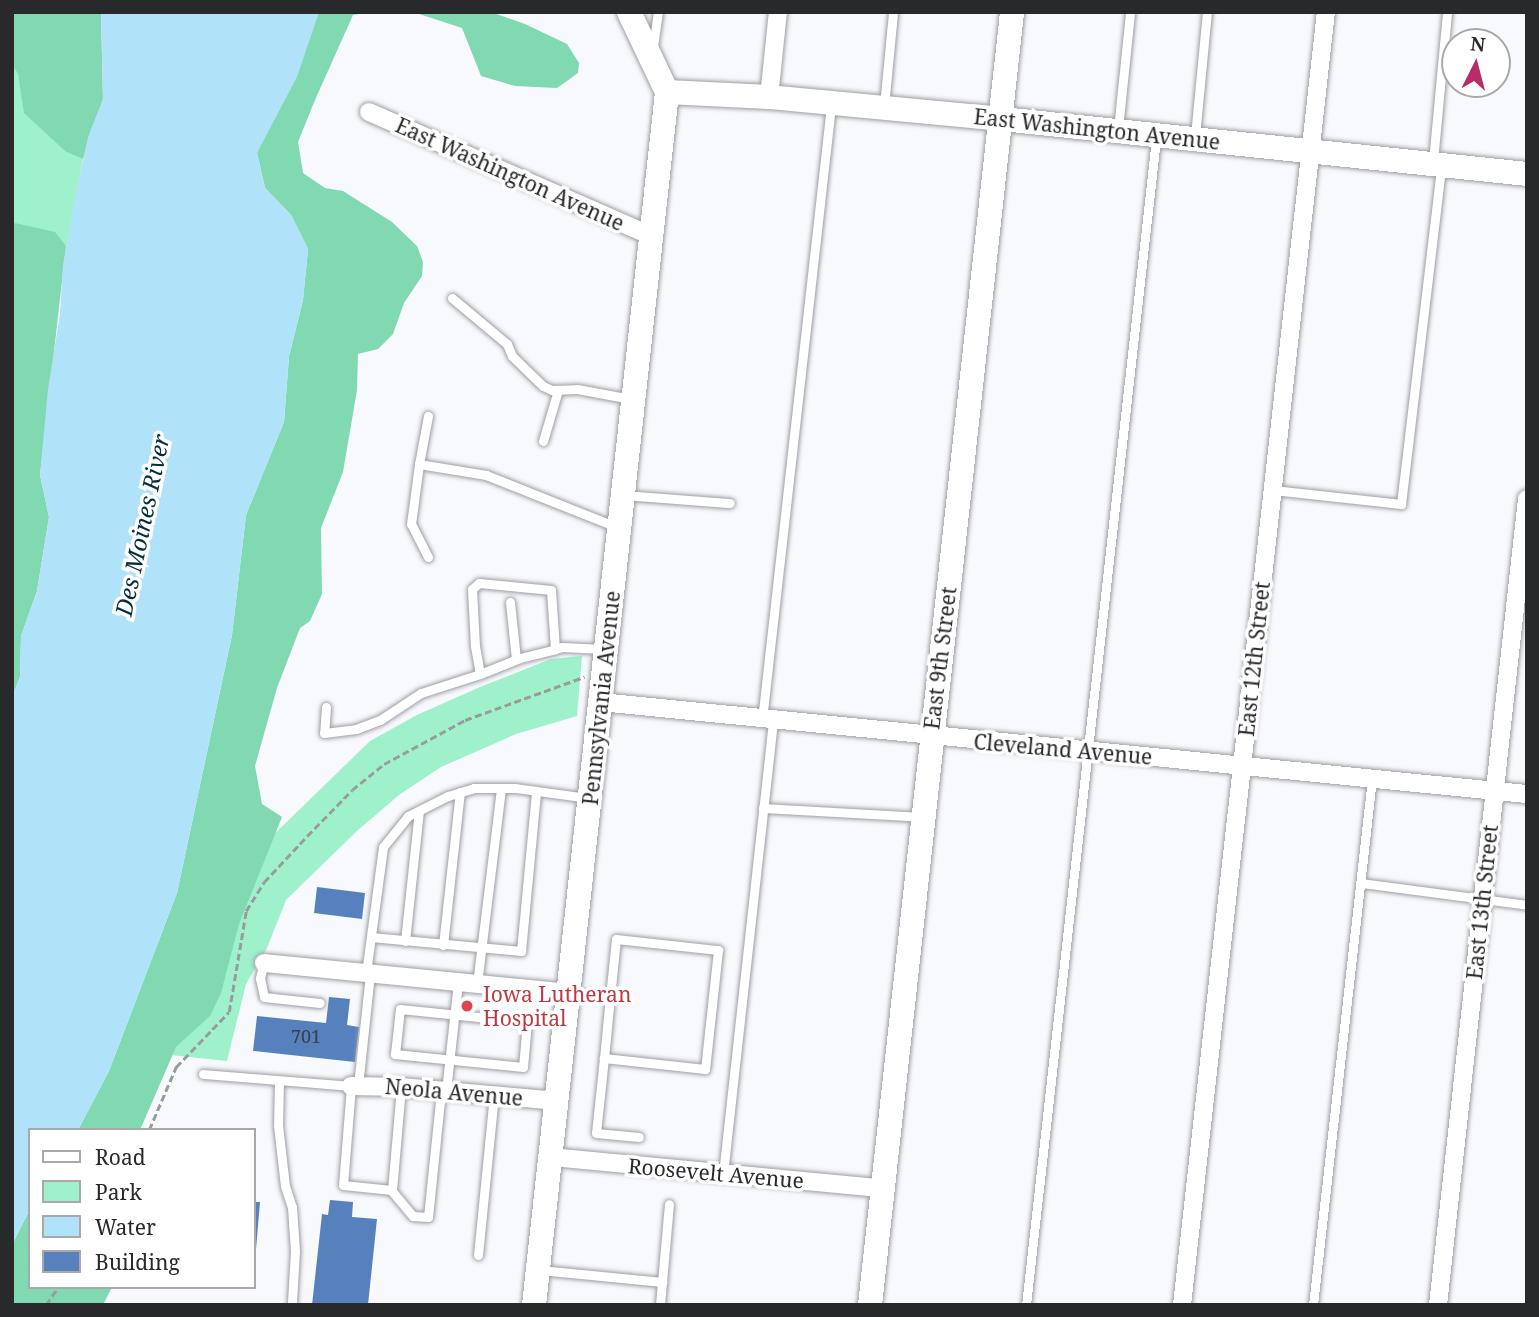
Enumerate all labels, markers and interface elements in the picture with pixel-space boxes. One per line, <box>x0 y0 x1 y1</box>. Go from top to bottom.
north arrow <box>1441 28 1511 98</box>
text: N <box>1469 30 1487 58</box>
street label: East Washington Avenue <box>973 104 1221 154</box>
street label: East Washington Avenue <box>392 112 628 236</box>
water label: Des Moines River <box>109 432 175 618</box>
street label: East 12th Street <box>1233 580 1275 738</box>
street label: East 9th Street <box>919 585 961 731</box>
street label: Pennsylvania Avenue <box>577 590 625 806</box>
street label: Cleveland Avenue <box>973 729 1153 769</box>
street label: East 13th Street <box>1461 823 1503 981</box>
place label: Iowa Lutheran Hospital <box>483 981 631 1031</box>
marker: Iowa Lutheran Hospital <box>457 996 477 1016</box>
house number: 701 <box>291 1025 321 1047</box>
street label: Neola Avenue <box>384 1073 524 1111</box>
legend <box>28 1128 256 1289</box>
text: Road <box>95 1143 146 1171</box>
street label: Roosevelt Avenue <box>627 1153 805 1193</box>
text: Park <box>95 1178 142 1206</box>
text: Water <box>95 1213 156 1241</box>
text: Building <box>95 1248 180 1276</box>

